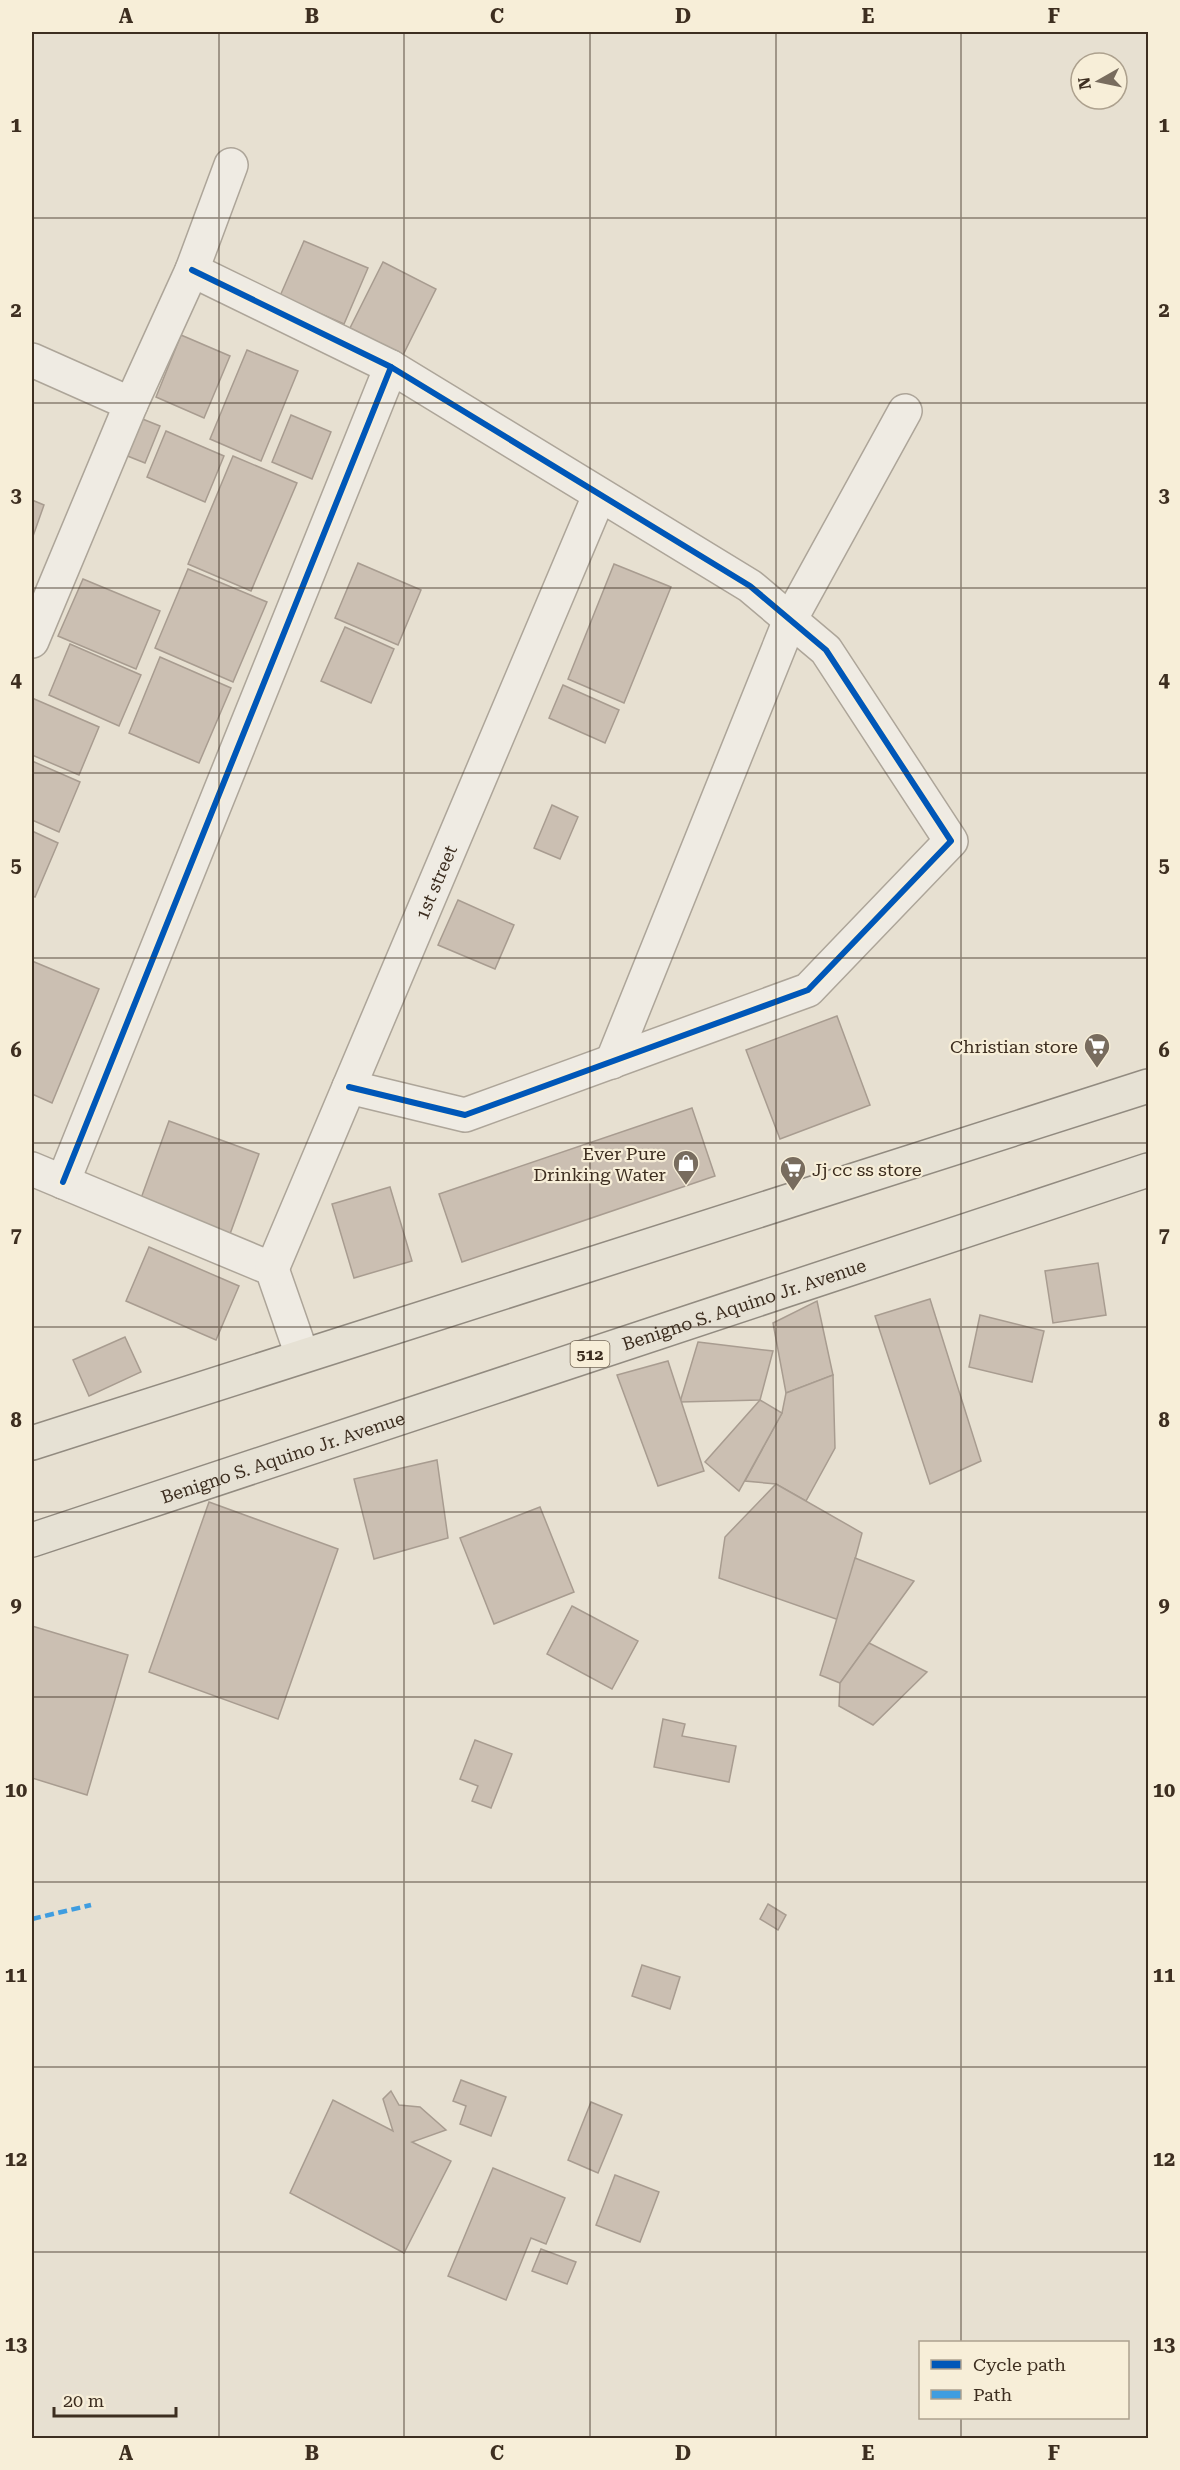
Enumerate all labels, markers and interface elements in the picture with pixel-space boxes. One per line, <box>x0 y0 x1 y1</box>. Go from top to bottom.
text: A <box>119 4 134 28</box>
text: B <box>305 4 319 28</box>
text: C <box>490 4 504 28</box>
text: D <box>675 4 691 28</box>
text: E <box>862 4 875 28</box>
text: F <box>1048 4 1060 28</box>
north arrow <box>1069 51 1129 111</box>
text: N <box>1074 76 1095 91</box>
text: 1 <box>10 113 22 137</box>
text: 1 <box>1158 113 1170 137</box>
text: 2 <box>10 298 22 322</box>
text: 2 <box>1158 298 1170 322</box>
text: 3 <box>10 483 22 507</box>
text: 3 <box>1158 483 1170 507</box>
text: 4 <box>10 668 22 692</box>
text: 4 <box>1158 668 1170 692</box>
street label: 1st street <box>411 841 461 923</box>
text: 5 <box>10 853 22 877</box>
text: 5 <box>1158 853 1170 877</box>
supermarket icon: Christian store <box>1082 1031 1112 1069</box>
place label: Christian store <box>950 1036 1078 1057</box>
text: 6 <box>10 1038 22 1062</box>
text: 6 <box>1158 1038 1170 1062</box>
place label: Ever Pure Drinking Water <box>533 1143 666 1185</box>
shop icon: Ever Pure Drinking Water <box>671 1148 701 1186</box>
supermarket icon: Jj cc ss store <box>778 1154 808 1192</box>
place label: Jj cc ss store <box>812 1159 922 1180</box>
text: 7 <box>10 1223 22 1247</box>
text: 7 <box>1158 1223 1170 1247</box>
street label: Benigno S. Aquino Jr. Avenue <box>619 1254 869 1354</box>
road number: 512 <box>570 1341 610 1367</box>
street label: Benigno S. Aquino Jr. Avenue <box>158 1407 407 1507</box>
text: 8 <box>10 1408 22 1432</box>
text: 8 <box>1158 1408 1170 1432</box>
text: 9 <box>10 1593 22 1617</box>
text: 9 <box>1158 1593 1170 1617</box>
text: 10 <box>5 1778 27 1802</box>
text: 10 <box>1153 1778 1175 1802</box>
text: 11 <box>5 1963 27 1987</box>
text: 11 <box>1153 1963 1175 1987</box>
text: 12 <box>5 2147 27 2171</box>
text: 12 <box>1153 2147 1175 2171</box>
text: 13 <box>5 2332 27 2356</box>
text: 13 <box>1153 2332 1175 2356</box>
legend <box>919 2341 1129 2419</box>
text: Cycle path <box>973 2354 1066 2375</box>
scale bar <box>54 2380 176 2418</box>
text: Path <box>973 2384 1012 2405</box>
text: 20 m <box>63 2390 104 2411</box>
text: A <box>119 2441 134 2465</box>
text: B <box>305 2441 319 2465</box>
text: C <box>490 2441 504 2465</box>
text: D <box>675 2441 691 2465</box>
text: E <box>862 2441 875 2465</box>
text: F <box>1048 2441 1060 2465</box>

